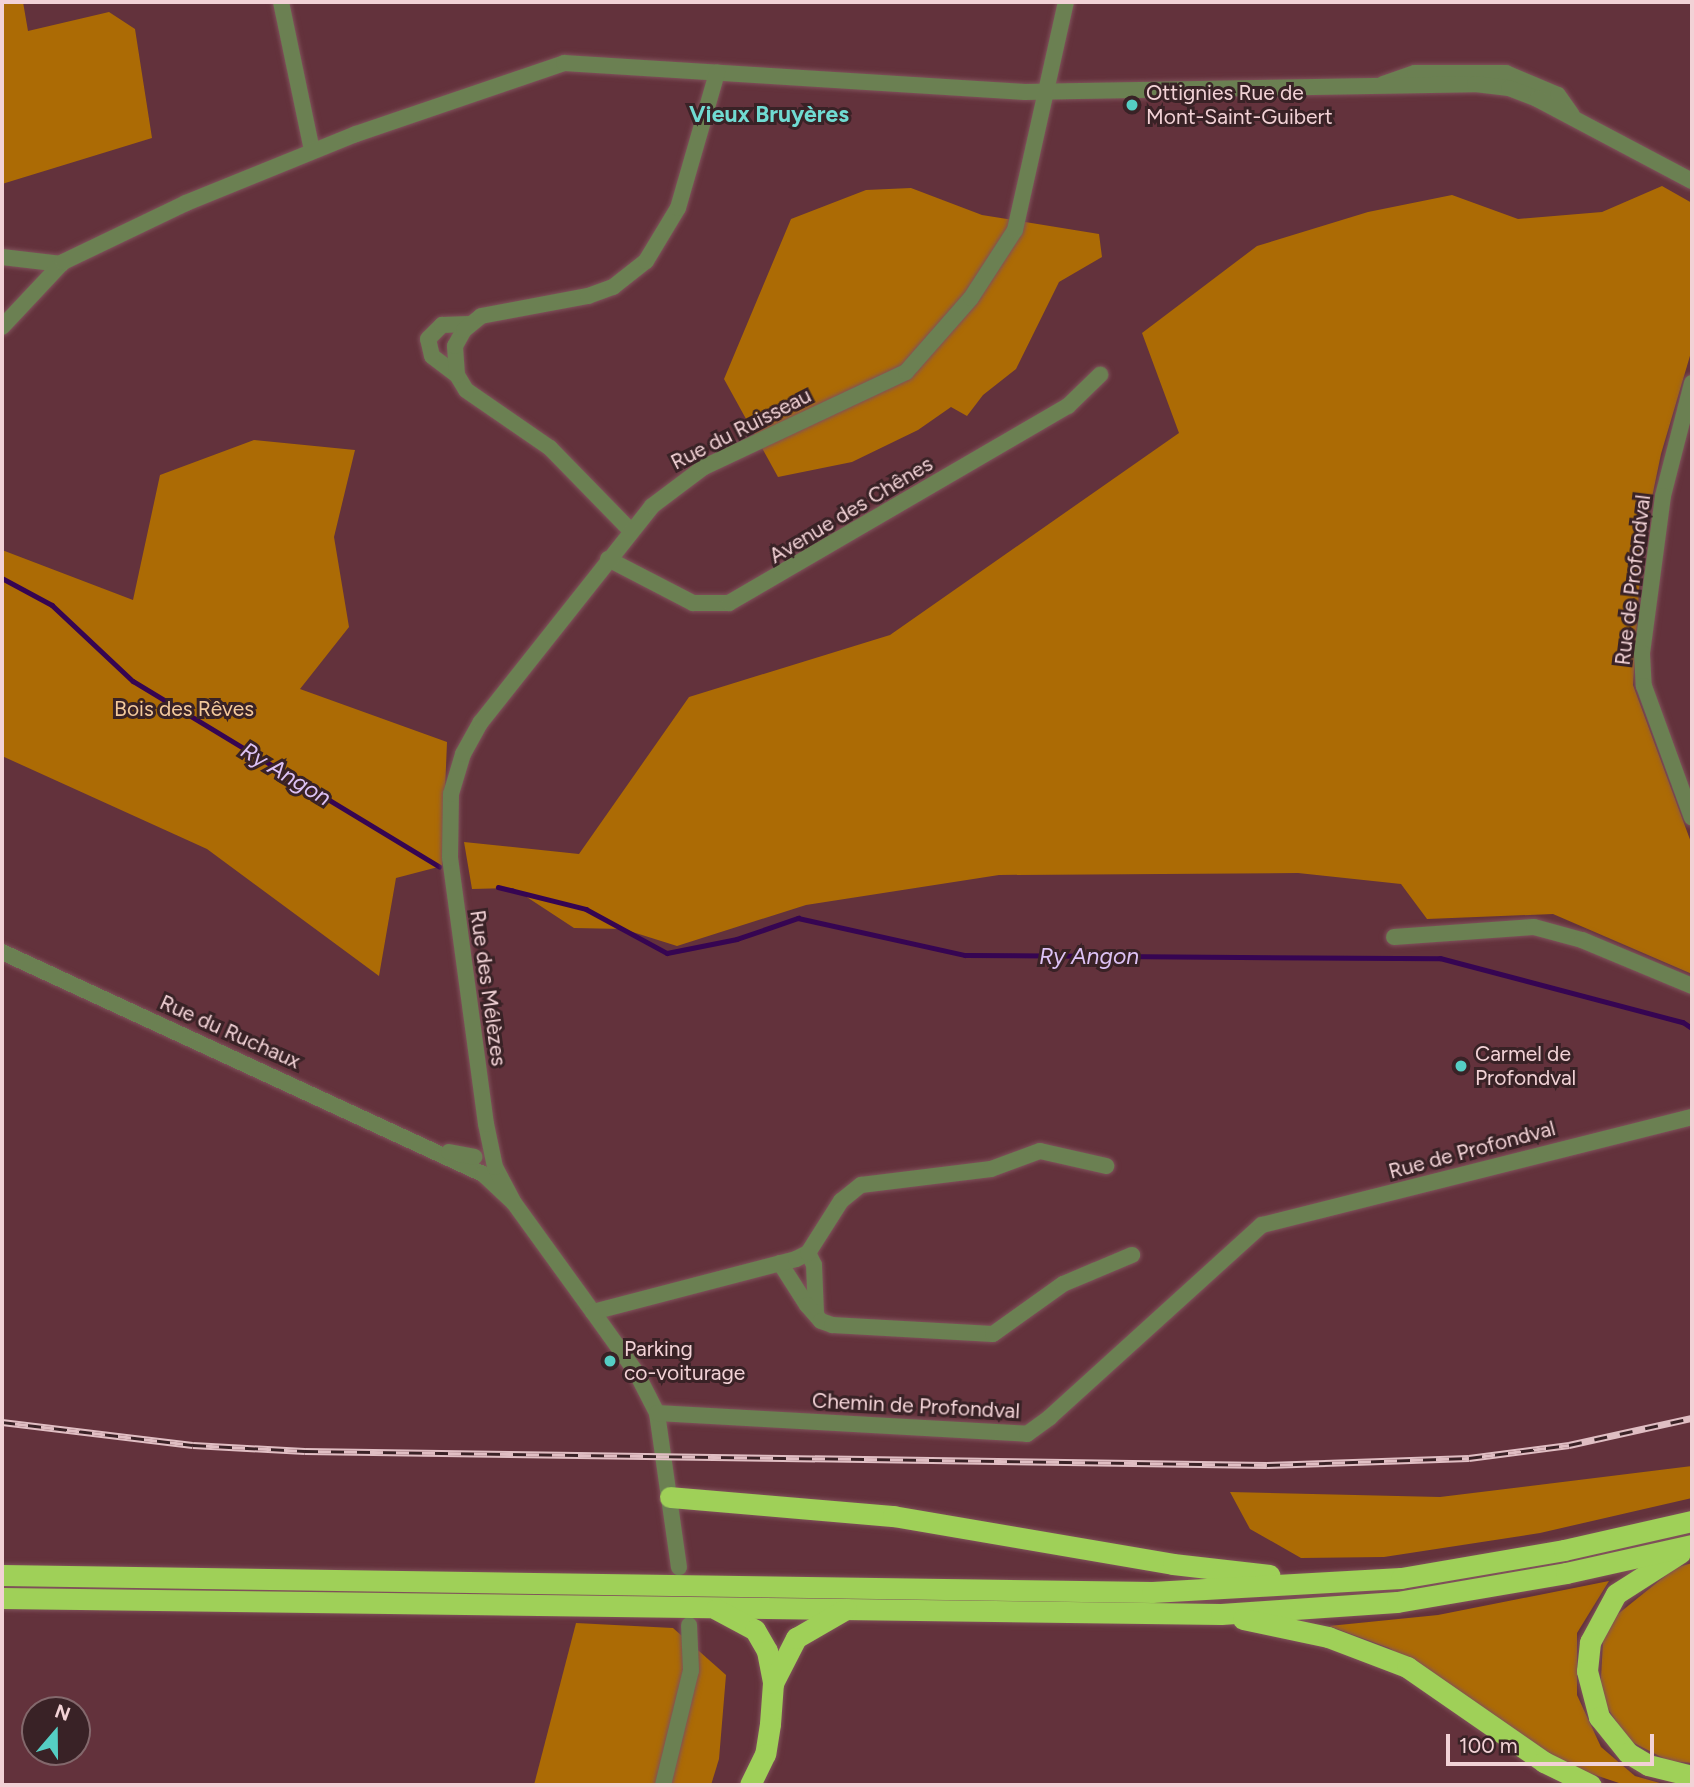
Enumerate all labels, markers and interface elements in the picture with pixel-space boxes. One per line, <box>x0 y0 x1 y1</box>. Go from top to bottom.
place label: Ottignies Rue de Mont-Saint-Guibert <box>1146 80 1333 130</box>
marker: Ottignies Rue de Mont-Saint-Guibert <box>1124 97 1140 113</box>
district label: Vieux Bruyères <box>689 100 849 128</box>
street label: Rue du Ruisseau <box>667 383 815 475</box>
street label: Avenue des Chênes <box>765 451 937 569</box>
street label: Rue de Profondval <box>1610 493 1656 667</box>
park label: Bois des Rêves <box>114 696 254 722</box>
water label: Ry Angon <box>236 736 336 812</box>
street label: Rue des Mélèzes <box>465 908 511 1068</box>
water label: Ry Angon <box>1039 942 1139 970</box>
street label: Rue du Ruchaux <box>156 990 304 1074</box>
place label: Carmel de Profondval <box>1475 1041 1576 1091</box>
marker: Carmel de Profondval <box>1453 1058 1469 1074</box>
street label: Rue de Profondval <box>1386 1116 1558 1184</box>
place label: Parking co-voiturage <box>624 1336 745 1386</box>
marker: Parking co-voiturage <box>602 1353 618 1369</box>
street label: Chemin de Profondval <box>811 1388 1021 1424</box>
north arrow <box>21 1696 91 1766</box>
text: N <box>52 1699 74 1726</box>
scale bar <box>1449 1720 1657 1764</box>
text: 100 m <box>1459 1733 1518 1758</box>

